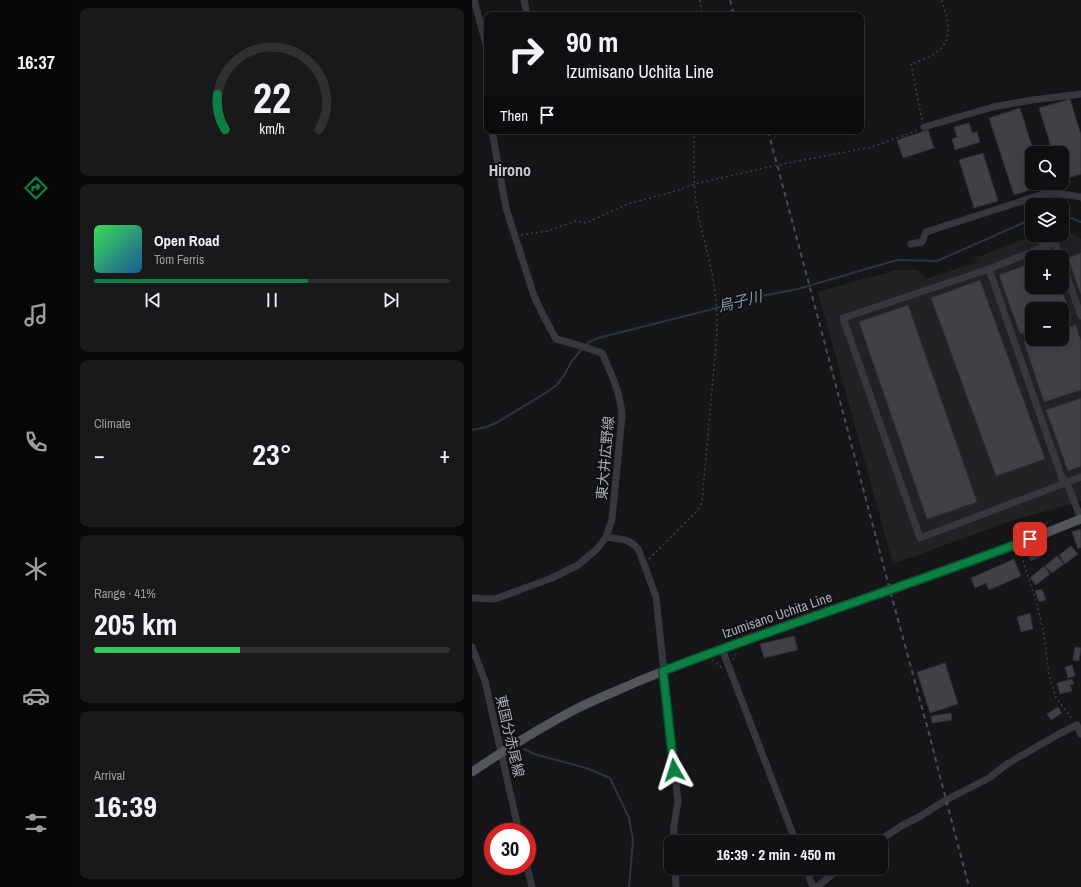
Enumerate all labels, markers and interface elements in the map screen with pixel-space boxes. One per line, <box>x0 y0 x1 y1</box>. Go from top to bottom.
text: 90 m <box>566 23 618 61</box>
icon: right <box>500 28 552 80</box>
text: 16:37 <box>17 50 55 75</box>
text: Izumisano Uchita Line <box>566 59 714 84</box>
text: 22 <box>253 70 291 126</box>
icon: arrive <box>536 104 558 126</box>
text: Then <box>500 105 528 126</box>
text: km/h <box>259 118 285 137</box>
map controls <box>1025 146 1069 346</box>
button: search <box>1025 146 1069 190</box>
district label: Hirono <box>489 159 531 181</box>
icon: directions <box>22 174 50 202</box>
button: layers <box>1025 198 1069 242</box>
text: Open Road <box>154 230 220 251</box>
button: + <box>1025 250 1069 294</box>
text: Tom Ferris <box>154 251 204 268</box>
water label: 烏子川 <box>716 285 766 317</box>
icon: previous <box>142 289 164 311</box>
icon: pause <box>261 289 283 311</box>
icon: next <box>380 289 402 311</box>
icon: music <box>22 301 50 329</box>
button: − <box>1025 302 1069 346</box>
text: Climate <box>94 415 131 432</box>
street label: 東大井広野線 <box>592 415 618 501</box>
icon: phone <box>22 428 50 456</box>
text: 23° <box>252 434 292 474</box>
text: − <box>94 440 105 470</box>
text: + <box>439 440 450 470</box>
pin <box>1013 522 1047 556</box>
icon: arrive <box>1019 528 1041 550</box>
icon: climate <box>22 555 50 583</box>
text: Range · 41% <box>94 585 156 602</box>
street label: Izumisano Uchita Line <box>720 588 834 642</box>
text: 205 km <box>94 604 177 644</box>
icon: car <box>22 682 50 710</box>
street label: 東国分赤尾線 <box>492 693 528 779</box>
position arrow <box>653 749 695 791</box>
text: Arrival <box>94 767 125 784</box>
text: 16:39 <box>94 786 157 826</box>
icon: filters <box>22 809 50 837</box>
speed limit sign: 30 <box>484 823 536 875</box>
text: 16:39 · 2 min · 450 m <box>717 844 835 865</box>

